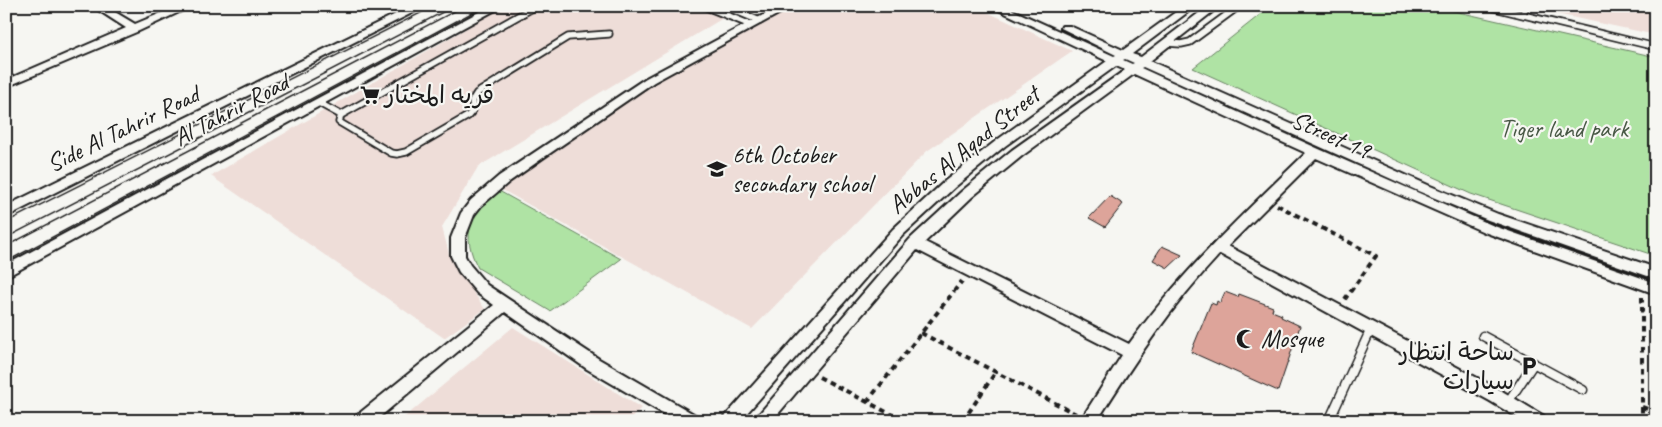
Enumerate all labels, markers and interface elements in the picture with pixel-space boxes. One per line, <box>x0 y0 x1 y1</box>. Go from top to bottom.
street label: Al Tahrir Road <box>168 64 298 154</box>
street label: Side Al Tahrir Road <box>42 77 207 180</box>
street label: Abbas Al Aqad Street <box>882 77 1049 221</box>
place label: قريه المختار <box>383 79 494 111</box>
supermarket icon: قريه المختار <box>359 84 381 106</box>
street label: Street 19 <box>1287 104 1377 167</box>
park label: Tiger land park <box>1500 113 1630 145</box>
place label: 6th October secondary school <box>732 139 876 200</box>
school or university icon: 6th October secondary school <box>706 158 728 180</box>
place label: Mosque <box>1261 323 1325 355</box>
mosque icon: Mosque <box>1235 328 1257 350</box>
place label: ساحة انتظار سيارات <box>1398 336 1514 397</box>
parking icon: ساحة انتظار سيارات <box>1518 355 1540 377</box>

